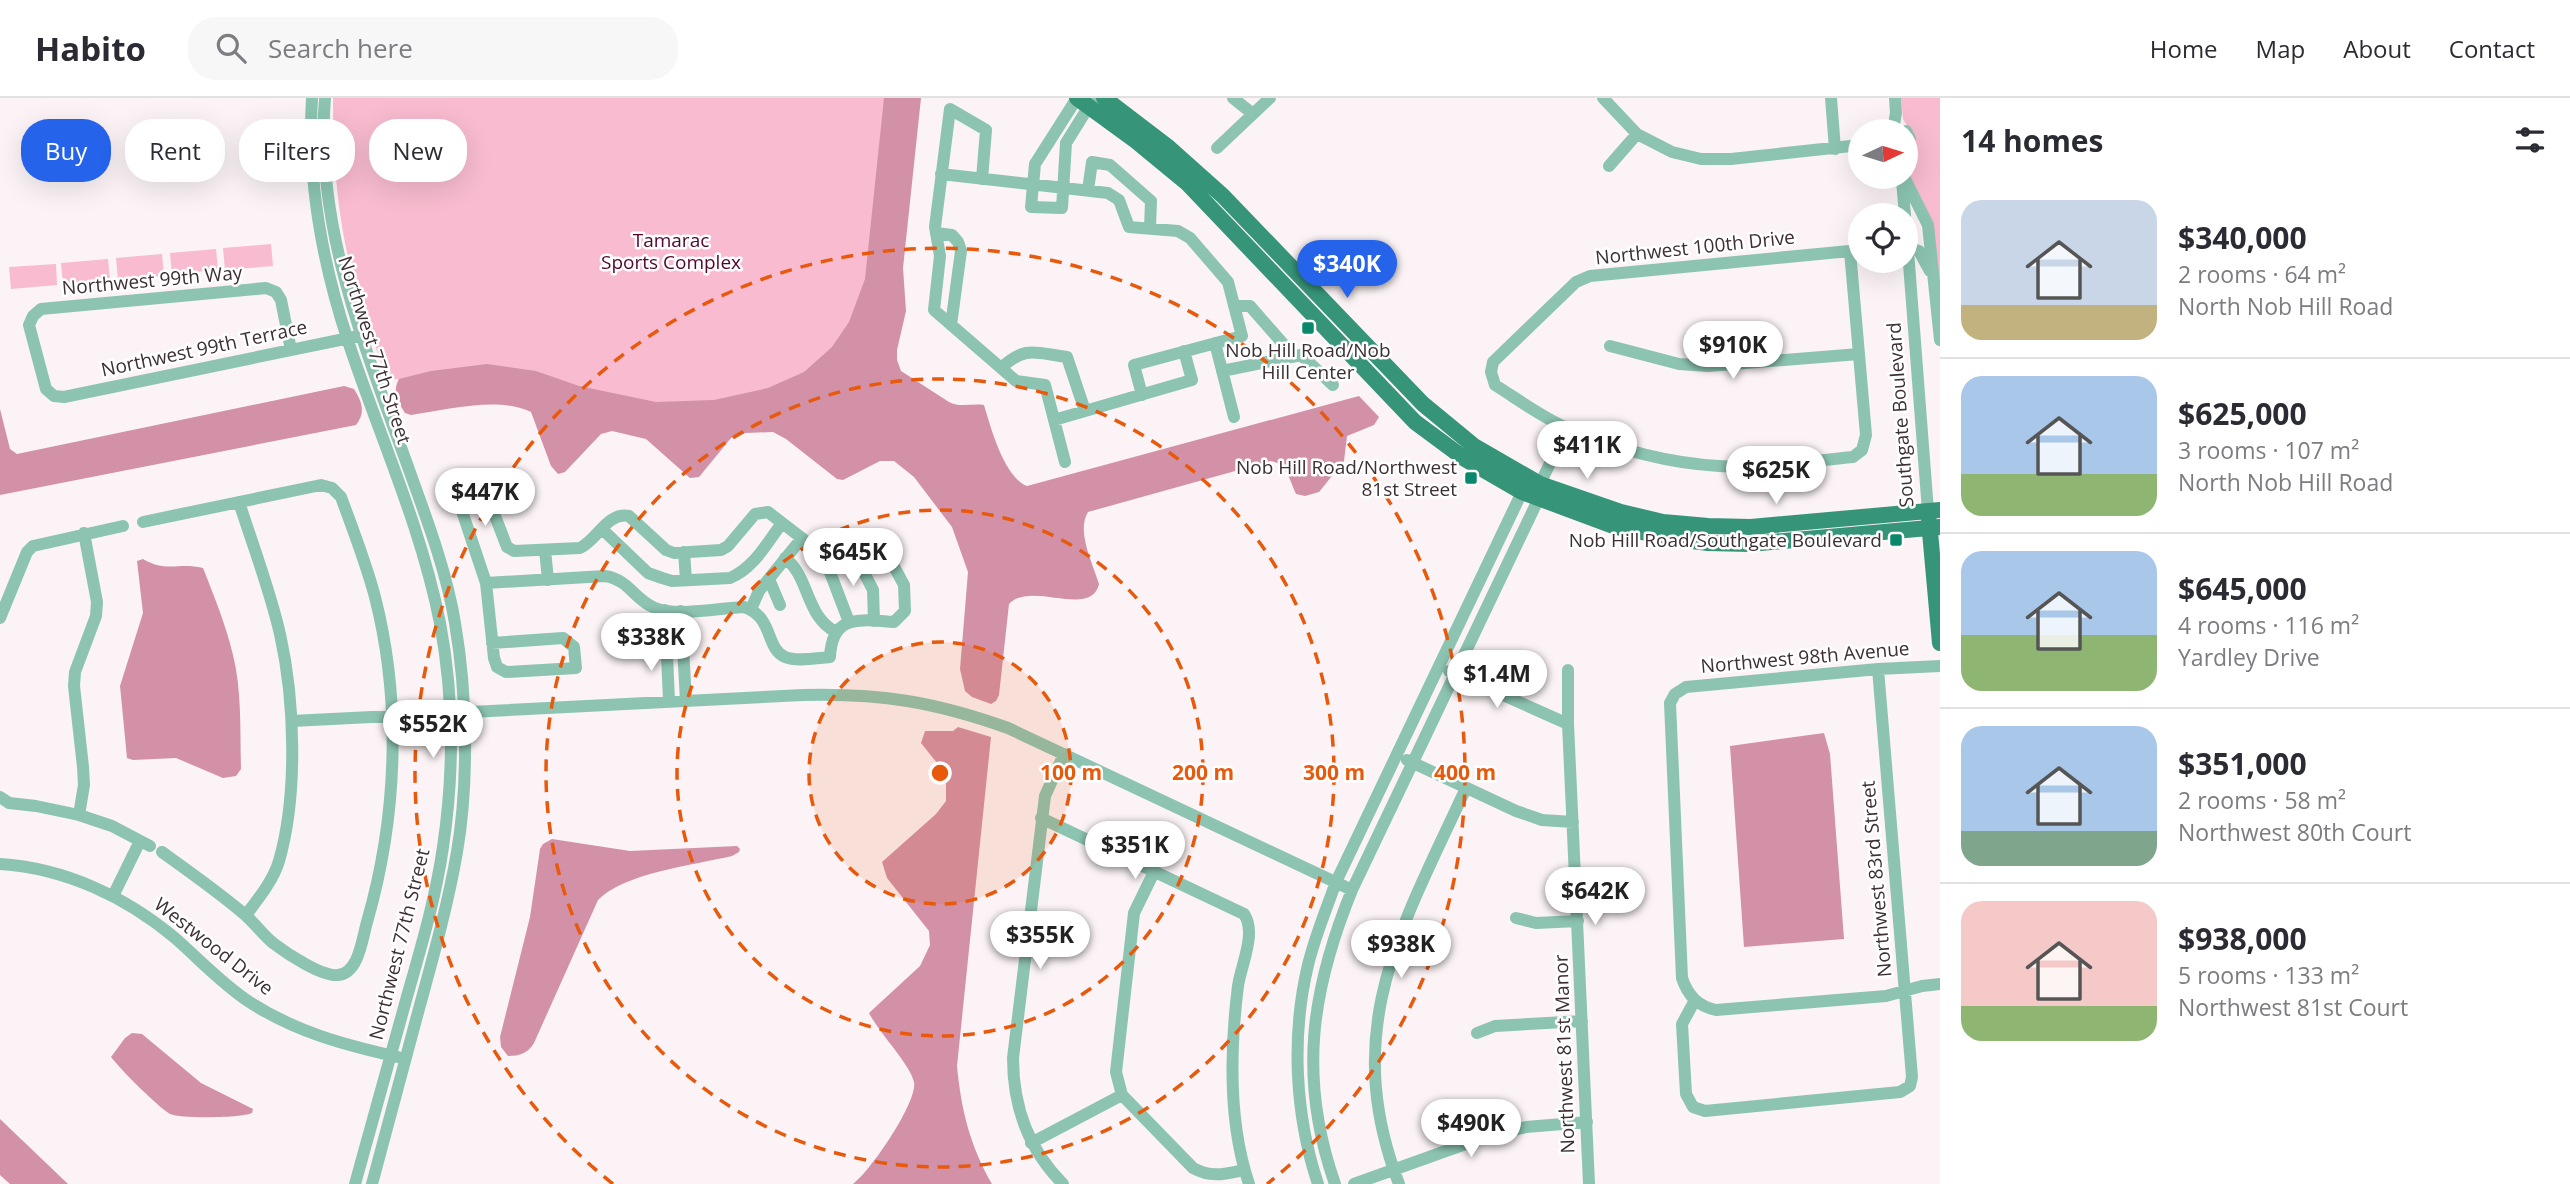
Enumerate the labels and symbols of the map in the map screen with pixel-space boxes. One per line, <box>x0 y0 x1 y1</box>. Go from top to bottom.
north arrow <box>1848 119 1918 189</box>
street label: Northwest 100th Drive <box>1594 224 1796 270</box>
park label: Tamarac Sports Complex <box>601 227 741 275</box>
pin: $340K <box>1298 240 1396 300</box>
street label: Northwest 77th Street <box>332 253 418 448</box>
street label: Northwest 99th Way <box>61 259 244 301</box>
street label: Northwest 99th Terrace <box>99 313 309 383</box>
marker: Nob Hill Road/Nob Hill Center <box>1300 320 1316 336</box>
pin: $910K <box>1684 322 1782 381</box>
street label: Southgate Boulevard <box>1881 322 1919 508</box>
place label: Nob Hill Road/Nob Hill Center <box>1225 337 1391 385</box>
pin: $411K <box>1538 422 1636 481</box>
pin: $625K <box>1727 446 1825 506</box>
place label: Nob Hill Road/Northwest 81st Street <box>1236 454 1457 502</box>
pin: $447K <box>436 468 534 528</box>
marker: Nob Hill Road/Northwest 81st Street <box>1463 470 1479 486</box>
place label: Nob Hill Road/Southgate Boulevard <box>1569 527 1882 553</box>
pin: $645K <box>804 528 902 588</box>
marker: Nob Hill Road/Southgate Boulevard <box>1888 532 1904 548</box>
pin: $338K <box>602 614 700 673</box>
street label: Northwest 98th Avenue <box>1700 635 1910 679</box>
pin: $1.4M <box>1448 650 1546 710</box>
pin: $552K <box>384 700 482 760</box>
text: 100 m <box>1040 758 1102 786</box>
text: 200 m <box>1172 758 1234 786</box>
text: 300 m <box>1303 758 1365 786</box>
text: 400 m <box>1434 758 1496 786</box>
centre of rings <box>928 761 952 785</box>
street label: Northwest 83rd Street <box>1854 779 1898 978</box>
pin: $351K <box>1086 822 1184 881</box>
street label: Northwest 77th Street <box>363 845 435 1042</box>
pin: $642K <box>1546 868 1644 927</box>
street label: Westwood Drive <box>149 891 279 1001</box>
pin: $355K <box>991 912 1089 971</box>
pin: $938K <box>1352 920 1450 980</box>
street label: Northwest 81st Manor <box>1548 954 1580 1154</box>
pin: $490K <box>1422 1100 1520 1159</box>

